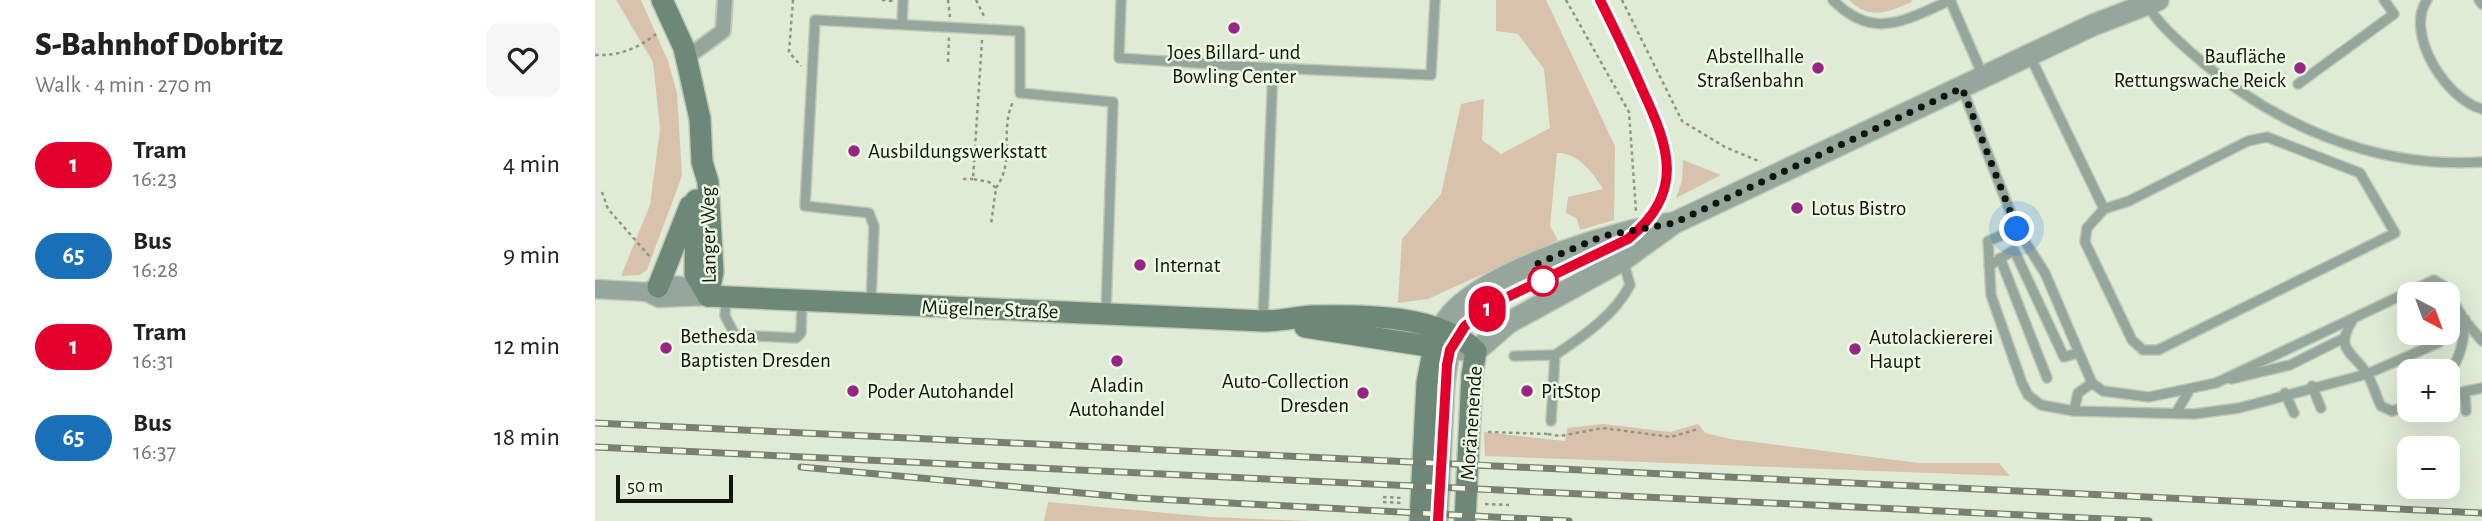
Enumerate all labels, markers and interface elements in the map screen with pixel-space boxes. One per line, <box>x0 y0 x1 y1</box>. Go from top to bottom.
marker: Joes Billard- und Bowling Center <box>1226 20 1242 36</box>
button: heart <box>486 23 560 97</box>
text: S-Bahnhof Dobritz <box>35 29 283 62</box>
place label: Joes Billard- und Bowling Center <box>1167 42 1301 87</box>
place label: Abstellhalle Straßenbahn <box>1697 46 1804 91</box>
place label: Baufläche Rettungswache Reick <box>2114 46 2286 91</box>
marker: Abstellhalle Straßenbahn <box>1810 60 1826 76</box>
marker: Baufläche Rettungswache Reick <box>2292 60 2308 76</box>
text: Walk · 4 min · 270 m <box>35 74 212 97</box>
text: Tram <box>133 137 187 163</box>
place label: Ausbildungswerkstatt <box>868 141 1047 162</box>
marker: Ausbildungswerkstatt <box>846 143 862 159</box>
text: 4 min <box>503 151 560 177</box>
text: 1 <box>69 153 78 177</box>
text: 16:23 <box>133 168 177 191</box>
street label: Langer Weg <box>697 186 720 284</box>
place label: Lotus Bistro <box>1811 198 1906 219</box>
marker: Lotus Bistro <box>1789 200 1805 216</box>
your location <box>1999 211 2034 246</box>
text: Bus <box>133 228 172 254</box>
text: 9 min <box>503 242 560 268</box>
text: 65 <box>63 244 84 268</box>
place label: Internat <box>1154 255 1221 276</box>
marker: Internat <box>1132 257 1148 273</box>
text: 16:28 <box>133 259 178 282</box>
unlabelled marker <box>1528 266 1558 296</box>
north arrow <box>2397 282 2461 345</box>
map controls <box>2397 282 2460 499</box>
line badge: 1 <box>1464 286 1510 332</box>
street label: Mügelner Straße <box>921 297 1059 322</box>
text: 1 <box>1483 297 1491 321</box>
text: Tram <box>133 319 187 345</box>
place label: Bethesda Baptisten Dresden <box>680 326 831 371</box>
place label: Autolackiererei Haupt <box>1869 327 1993 372</box>
text: 12 min <box>494 333 560 359</box>
text: 1 <box>69 335 78 359</box>
marker: Bethesda Baptisten Dresden <box>658 340 674 356</box>
marker: Autolackiererei Haupt <box>1847 341 1863 357</box>
text: 16:31 <box>133 350 174 373</box>
marker: Aladin Autohandel <box>1109 353 1125 369</box>
button: + <box>2397 359 2460 422</box>
street label: Moränenende <box>1457 365 1486 481</box>
place label: Auto-Collection Dresden <box>1222 371 1349 416</box>
place label: Aladin Autohandel <box>1069 375 1165 420</box>
place label: Poder Autohandel <box>867 381 1014 402</box>
place label: PitStop <box>1541 381 1601 402</box>
marker: Poder Autohandel <box>845 383 861 399</box>
marker: PitStop <box>1519 383 1535 399</box>
marker: Auto-Collection Dresden <box>1355 385 1371 401</box>
text: Bus <box>133 410 172 436</box>
text: 18 min <box>494 424 560 450</box>
text: 65 <box>63 426 84 450</box>
button: − <box>2397 436 2460 499</box>
text: 16:37 <box>133 441 176 464</box>
scale bar <box>616 472 733 504</box>
text: 50 m <box>627 477 663 496</box>

